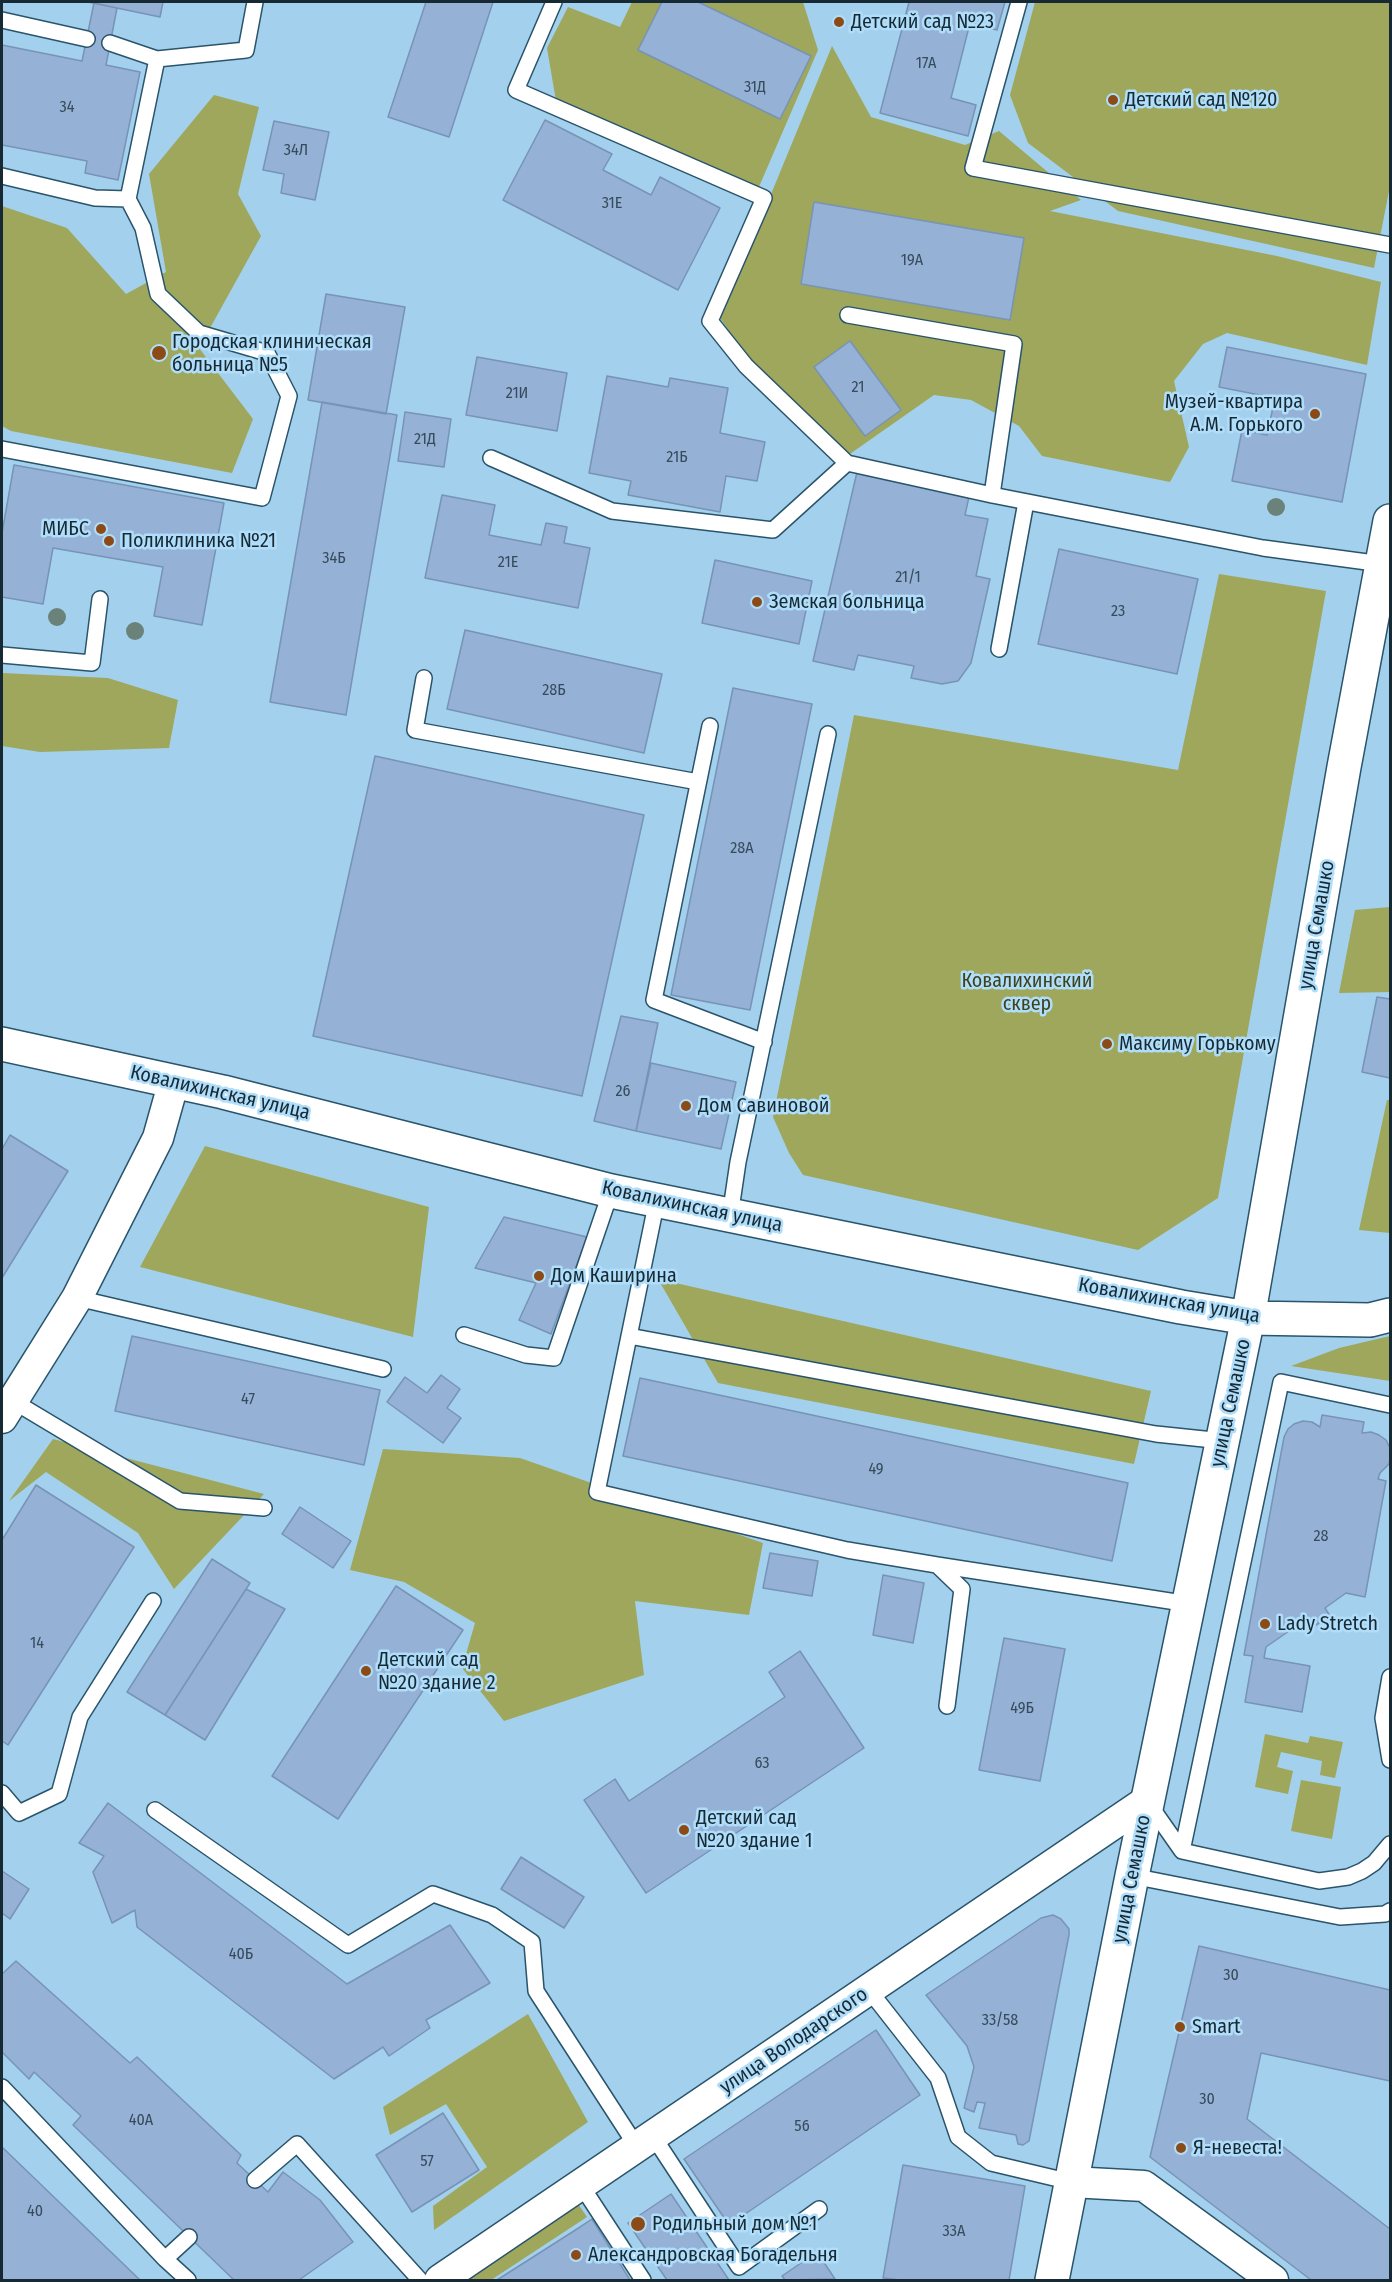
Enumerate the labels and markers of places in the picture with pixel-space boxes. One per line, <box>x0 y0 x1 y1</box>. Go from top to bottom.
place label: Детский сад №23 <box>851 10 994 34</box>
marker: Детский сад №23 <box>832 15 846 29</box>
place label: Детский сад №120 <box>1125 88 1277 112</box>
marker: Детский сад №120 <box>1106 93 1120 107</box>
place label: Городская клиническая больница №5 <box>172 330 372 377</box>
marker: Городская клиническая больница №5 <box>150 344 168 362</box>
place label: Музей-квартира А.М. Горького <box>1165 390 1303 437</box>
marker: Музей-квартира А.М. Горького <box>1308 407 1322 421</box>
place label: МИБС <box>42 517 89 541</box>
marker: МИБС <box>94 522 108 536</box>
place label: Поликлиника №21 <box>121 529 276 553</box>
marker: Поликлиника №21 <box>102 534 116 548</box>
place label: Земская больница <box>769 590 925 614</box>
marker: Земская больница <box>750 595 764 609</box>
place label: Максиму Горькому <box>1119 1032 1276 1056</box>
marker: Максиму Горькому <box>1100 1037 1114 1051</box>
place label: Дом Савиновой <box>698 1094 829 1118</box>
marker: Дом Савиновой <box>679 1099 693 1113</box>
place label: Дом Каширина <box>551 1264 677 1288</box>
marker: Дом Каширина <box>532 1269 546 1283</box>
place label: Lady Stretch <box>1277 1612 1378 1636</box>
marker: Lady Stretch <box>1258 1617 1272 1631</box>
place label: Детский сад №20 здание 2 <box>378 1648 495 1695</box>
marker: Детский сад №20 здание 2 <box>359 1664 373 1678</box>
place label: Детский сад №20 здание 1 <box>696 1806 812 1853</box>
marker: Детский сад №20 здание 1 <box>677 1823 691 1837</box>
place label: Smart <box>1192 2015 1241 2039</box>
marker: Smart <box>1173 2020 1187 2034</box>
place label: Я-невеста! <box>1193 2136 1282 2160</box>
marker: Я-невеста! <box>1174 2141 1188 2155</box>
place label: Родильный дом №1 <box>652 2212 817 2236</box>
marker: Родильный дом №1 <box>629 2215 647 2233</box>
place label: Александровская Богадельня <box>588 2243 838 2267</box>
marker: Александровская Богадельня <box>569 2248 583 2262</box>

